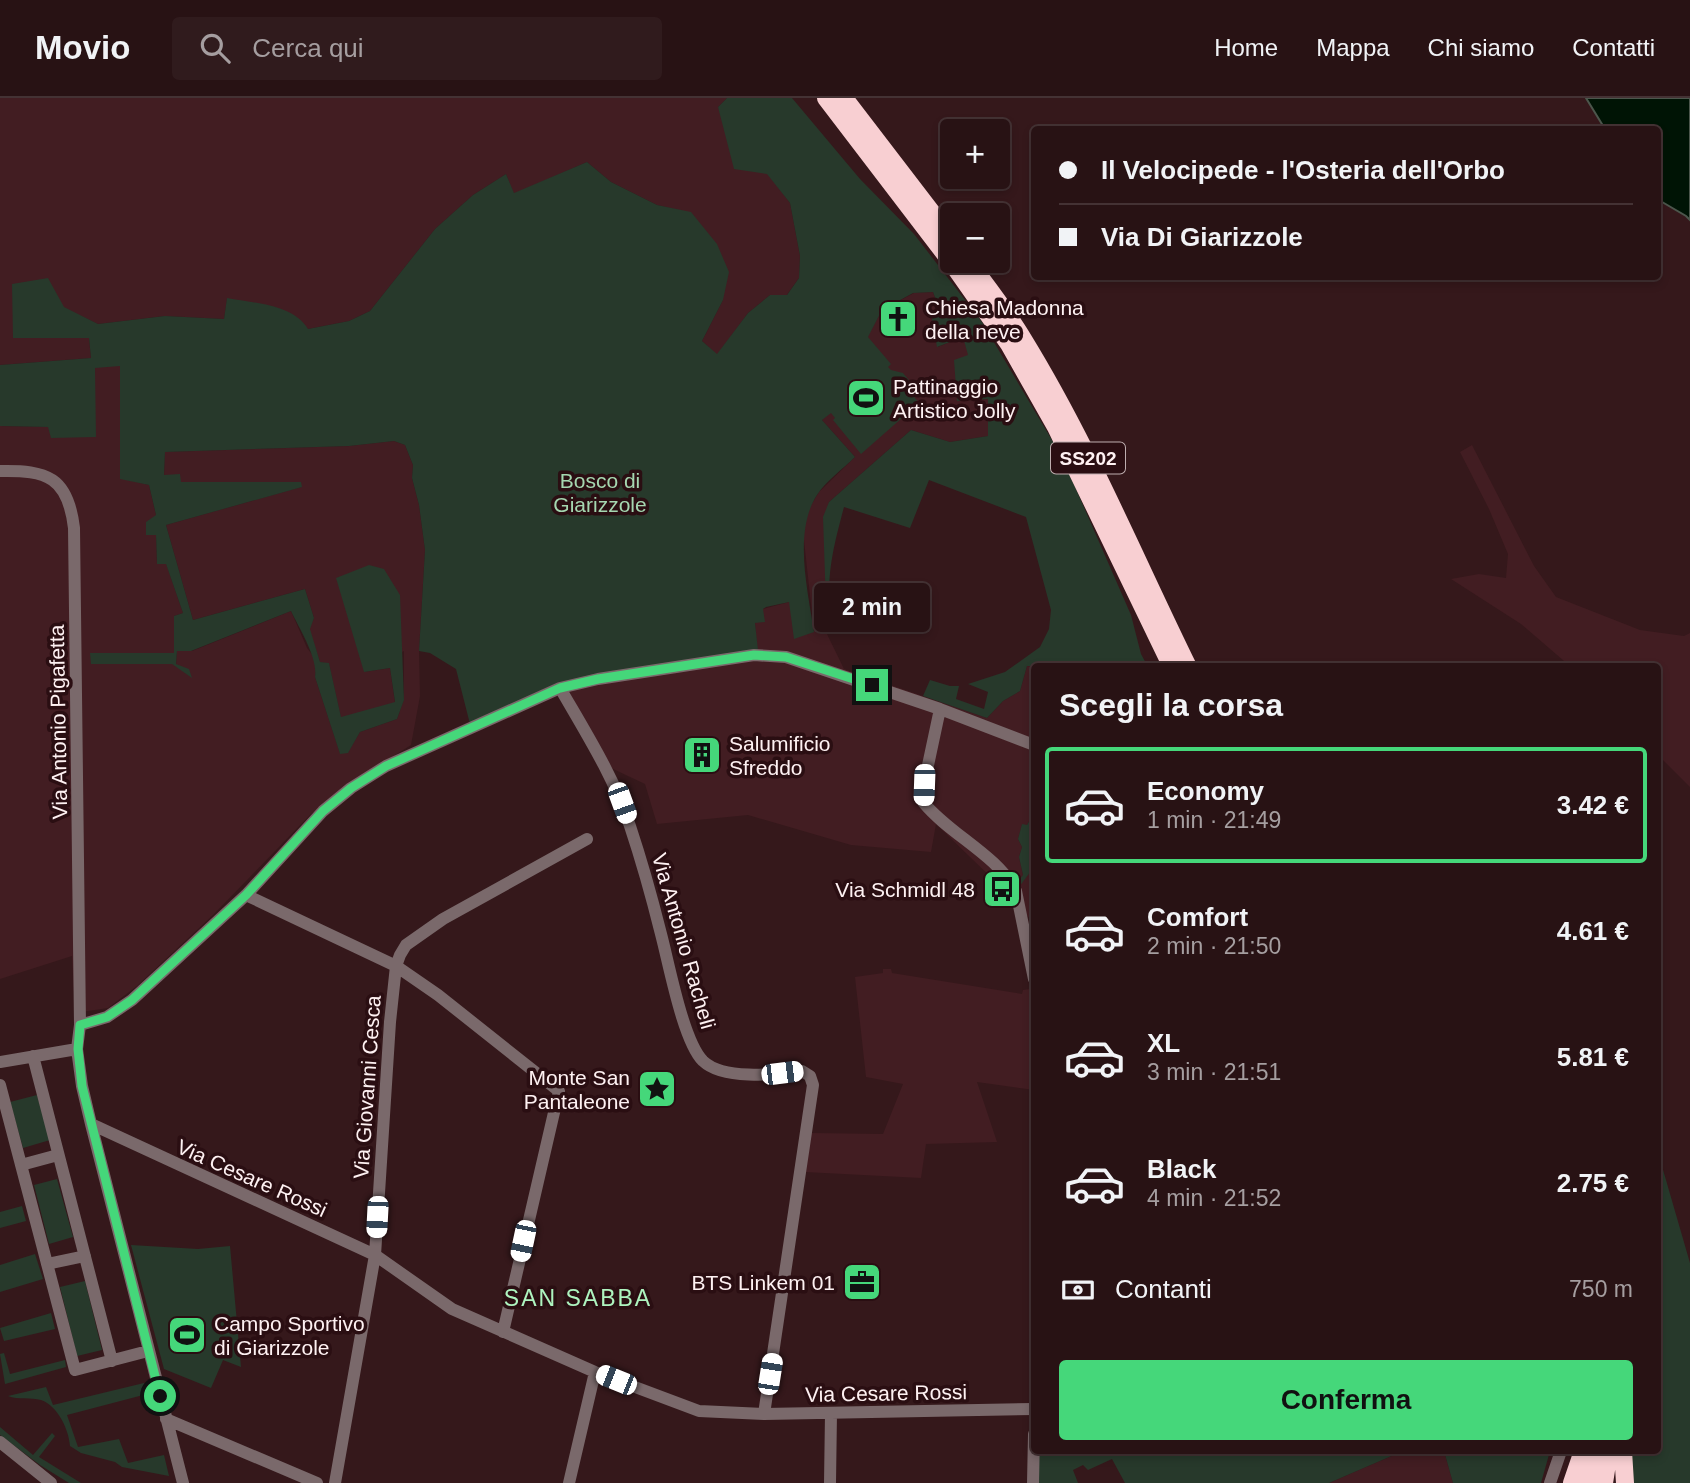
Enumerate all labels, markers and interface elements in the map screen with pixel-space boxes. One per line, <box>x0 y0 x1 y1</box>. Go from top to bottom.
search box <box>172 17 662 80</box>
text: Movio <box>35 29 130 66</box>
icon: search <box>196 29 234 67</box>
text: Cerca qui <box>252 33 364 63</box>
text: Home <box>1214 34 1278 61</box>
text: Mappa <box>1316 34 1390 61</box>
text: Chi siamo <box>1428 34 1534 61</box>
text: Contatti <box>1572 34 1655 61</box>
map controls <box>940 119 1010 273</box>
button: + <box>940 119 1010 189</box>
text: Il Velocipede - l'Osteria dell'Orbo <box>1101 155 1505 185</box>
button: − <box>940 203 1010 273</box>
text: Via Di Giarizzole <box>1101 222 1303 252</box>
place label: Chiesa Madonna della neve <box>925 296 1084 343</box>
church icon: Chiesa Madonna della neve <box>877 298 919 340</box>
place label: Pattinaggio Artistico Jolly <box>893 375 1016 422</box>
sports icon: Pattinaggio Artistico Jolly <box>845 377 887 419</box>
road number: SS202 <box>1051 442 1125 474</box>
park label: Bosco di Giarizzole <box>553 469 647 516</box>
callout: 2 min <box>814 584 930 632</box>
text: 2 min <box>842 594 902 620</box>
street label: Via Antonio Pigafetta <box>45 624 71 819</box>
route end <box>856 669 888 701</box>
text: Scegli la corsa <box>1059 687 1283 723</box>
place label: Salumificio Sfreddo <box>729 732 831 779</box>
building icon: Salumificio Sfreddo <box>681 734 723 776</box>
car <box>913 764 936 806</box>
icon: car <box>1063 774 1126 837</box>
text: Economy <box>1147 776 1264 806</box>
car <box>605 780 640 826</box>
text: 3.42 € <box>1557 790 1629 820</box>
text: 1 min · 21:49 <box>1147 807 1281 833</box>
street label: Via Antonio Racheli <box>648 850 720 1032</box>
bus stop icon: Via Schmidl 48 <box>981 868 1023 910</box>
place label: Via Schmidl 48 <box>835 878 975 901</box>
icon: car <box>1063 900 1126 963</box>
text: Comfort <box>1147 902 1248 932</box>
text: 4.61 € <box>1557 916 1629 946</box>
text: 2 min · 21:50 <box>1147 933 1281 959</box>
street label: Via Giovanni Cesca <box>349 994 385 1180</box>
icon: car <box>1063 1026 1126 1089</box>
text: XL <box>1147 1028 1180 1058</box>
text: 5.81 € <box>1557 1042 1629 1072</box>
text: 3 min · 21:51 <box>1147 1059 1281 1085</box>
car <box>760 1060 805 1086</box>
place label: Monte San Pantaleone <box>524 1066 630 1113</box>
place icon: Monte San Pantaleone <box>636 1068 678 1110</box>
street label: Via Cesare Rossi <box>173 1135 331 1221</box>
icon: car <box>1063 1152 1126 1215</box>
text: Black <box>1147 1154 1216 1184</box>
text: 2.75 € <box>1557 1168 1629 1198</box>
text: 4 min · 21:52 <box>1147 1185 1281 1211</box>
car <box>366 1195 389 1239</box>
car <box>509 1218 538 1264</box>
office icon: BTS Linkem 01 <box>841 1261 883 1303</box>
place label: BTS Linkem 01 <box>691 1271 835 1294</box>
icon: cash <box>1059 1271 1097 1309</box>
text: Contanti <box>1115 1274 1212 1304</box>
text: 750 m <box>1569 1276 1633 1302</box>
district label: SAN SABBA <box>504 1285 652 1311</box>
place label: Campo Sportivo di Giarizzole <box>214 1312 365 1359</box>
sports icon: Campo Sportivo di Giarizzole <box>166 1314 208 1356</box>
car <box>757 1352 784 1396</box>
button: Conferma <box>1059 1360 1633 1440</box>
car <box>593 1362 640 1398</box>
route start <box>144 1380 176 1412</box>
street label: Via Cesare Rossi <box>805 1380 967 1406</box>

